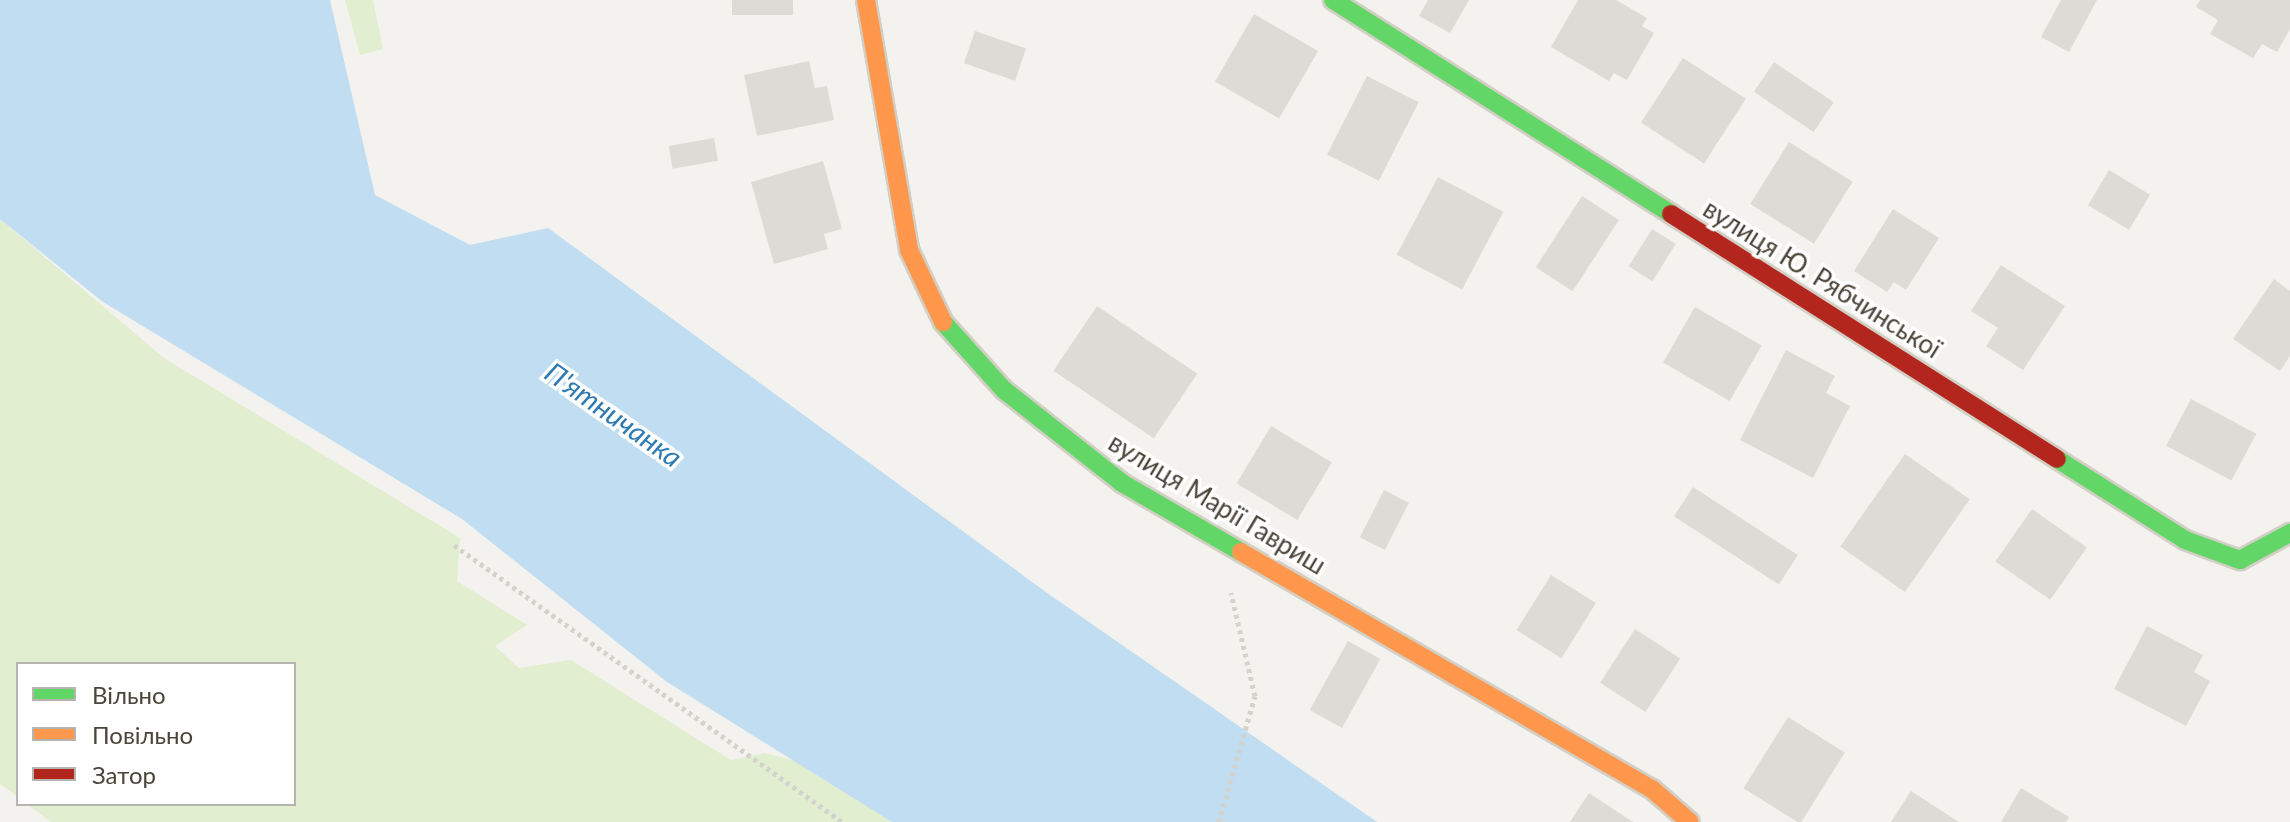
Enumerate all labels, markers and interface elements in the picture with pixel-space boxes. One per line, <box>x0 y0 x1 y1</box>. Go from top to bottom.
street label: вулиця Ю. Рябчинської <box>1697 193 1947 365</box>
water label: П'ятничанка <box>539 355 689 473</box>
street label: вулиця Марії Гавриш <box>1103 427 1331 581</box>
legend <box>16 662 296 806</box>
text: Вільно <box>92 680 166 709</box>
text: Повільно <box>92 720 193 749</box>
text: Затор <box>92 760 156 789</box>

